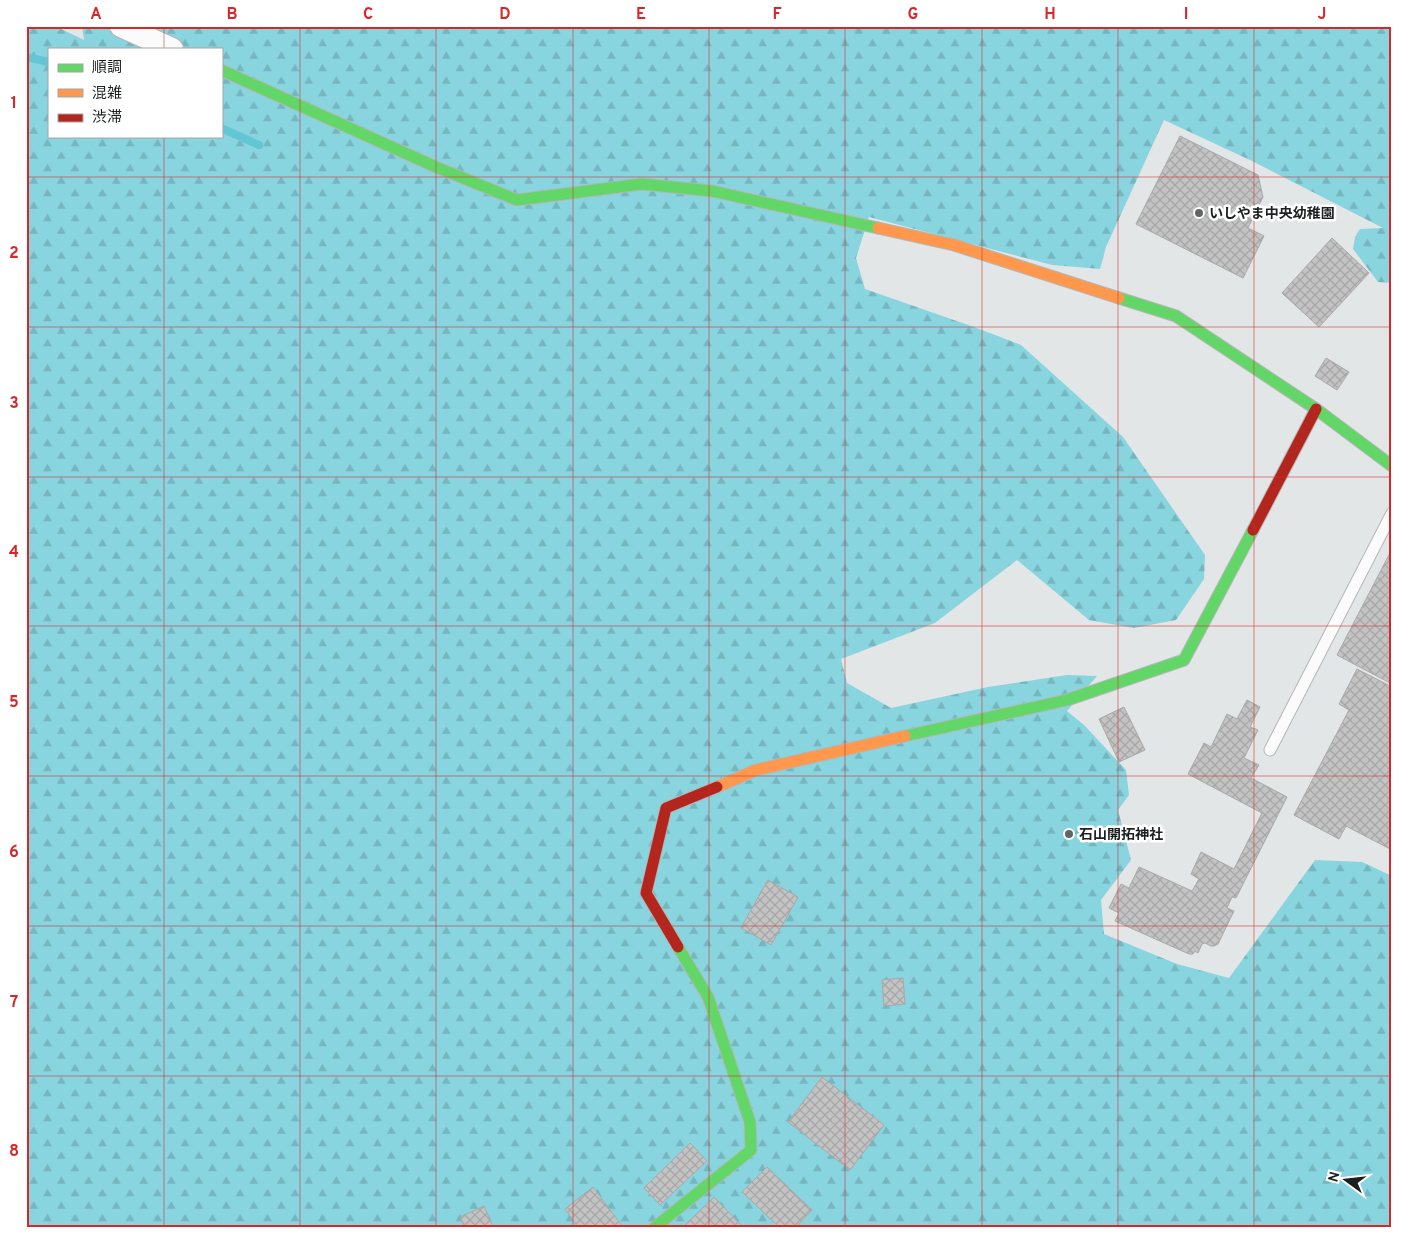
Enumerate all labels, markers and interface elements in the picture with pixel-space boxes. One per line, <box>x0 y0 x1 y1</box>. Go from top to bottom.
text: A <box>90 5 102 25</box>
text: B <box>226 5 238 25</box>
text: C <box>363 5 373 25</box>
text: D <box>499 5 511 25</box>
text: E <box>636 5 646 25</box>
text: F <box>772 5 782 25</box>
text: G <box>908 5 918 25</box>
text: H <box>1044 5 1056 25</box>
text: I <box>1184 5 1188 25</box>
text: J <box>1318 5 1326 25</box>
legend <box>48 48 222 138</box>
text: 順調 <box>92 59 122 78</box>
text: 混雑 <box>92 85 122 104</box>
text: 1 <box>11 94 17 114</box>
text: 渋滞 <box>92 109 122 128</box>
place label: いしやま中央幼稚園 <box>1209 205 1335 223</box>
marker: いしやま中央幼稚園 <box>1193 207 1205 219</box>
text: 2 <box>9 244 19 264</box>
text: 3 <box>9 394 19 414</box>
text: 4 <box>9 543 19 563</box>
text: 5 <box>9 693 19 713</box>
place label: 石山開拓神社 <box>1079 826 1163 844</box>
marker: 石山開拓神社 <box>1063 828 1075 840</box>
text: 6 <box>9 843 19 863</box>
text: 7 <box>10 993 18 1013</box>
text: 8 <box>9 1142 19 1162</box>
north arrow <box>1320 1156 1370 1206</box>
text: N <box>1325 1170 1344 1184</box>

